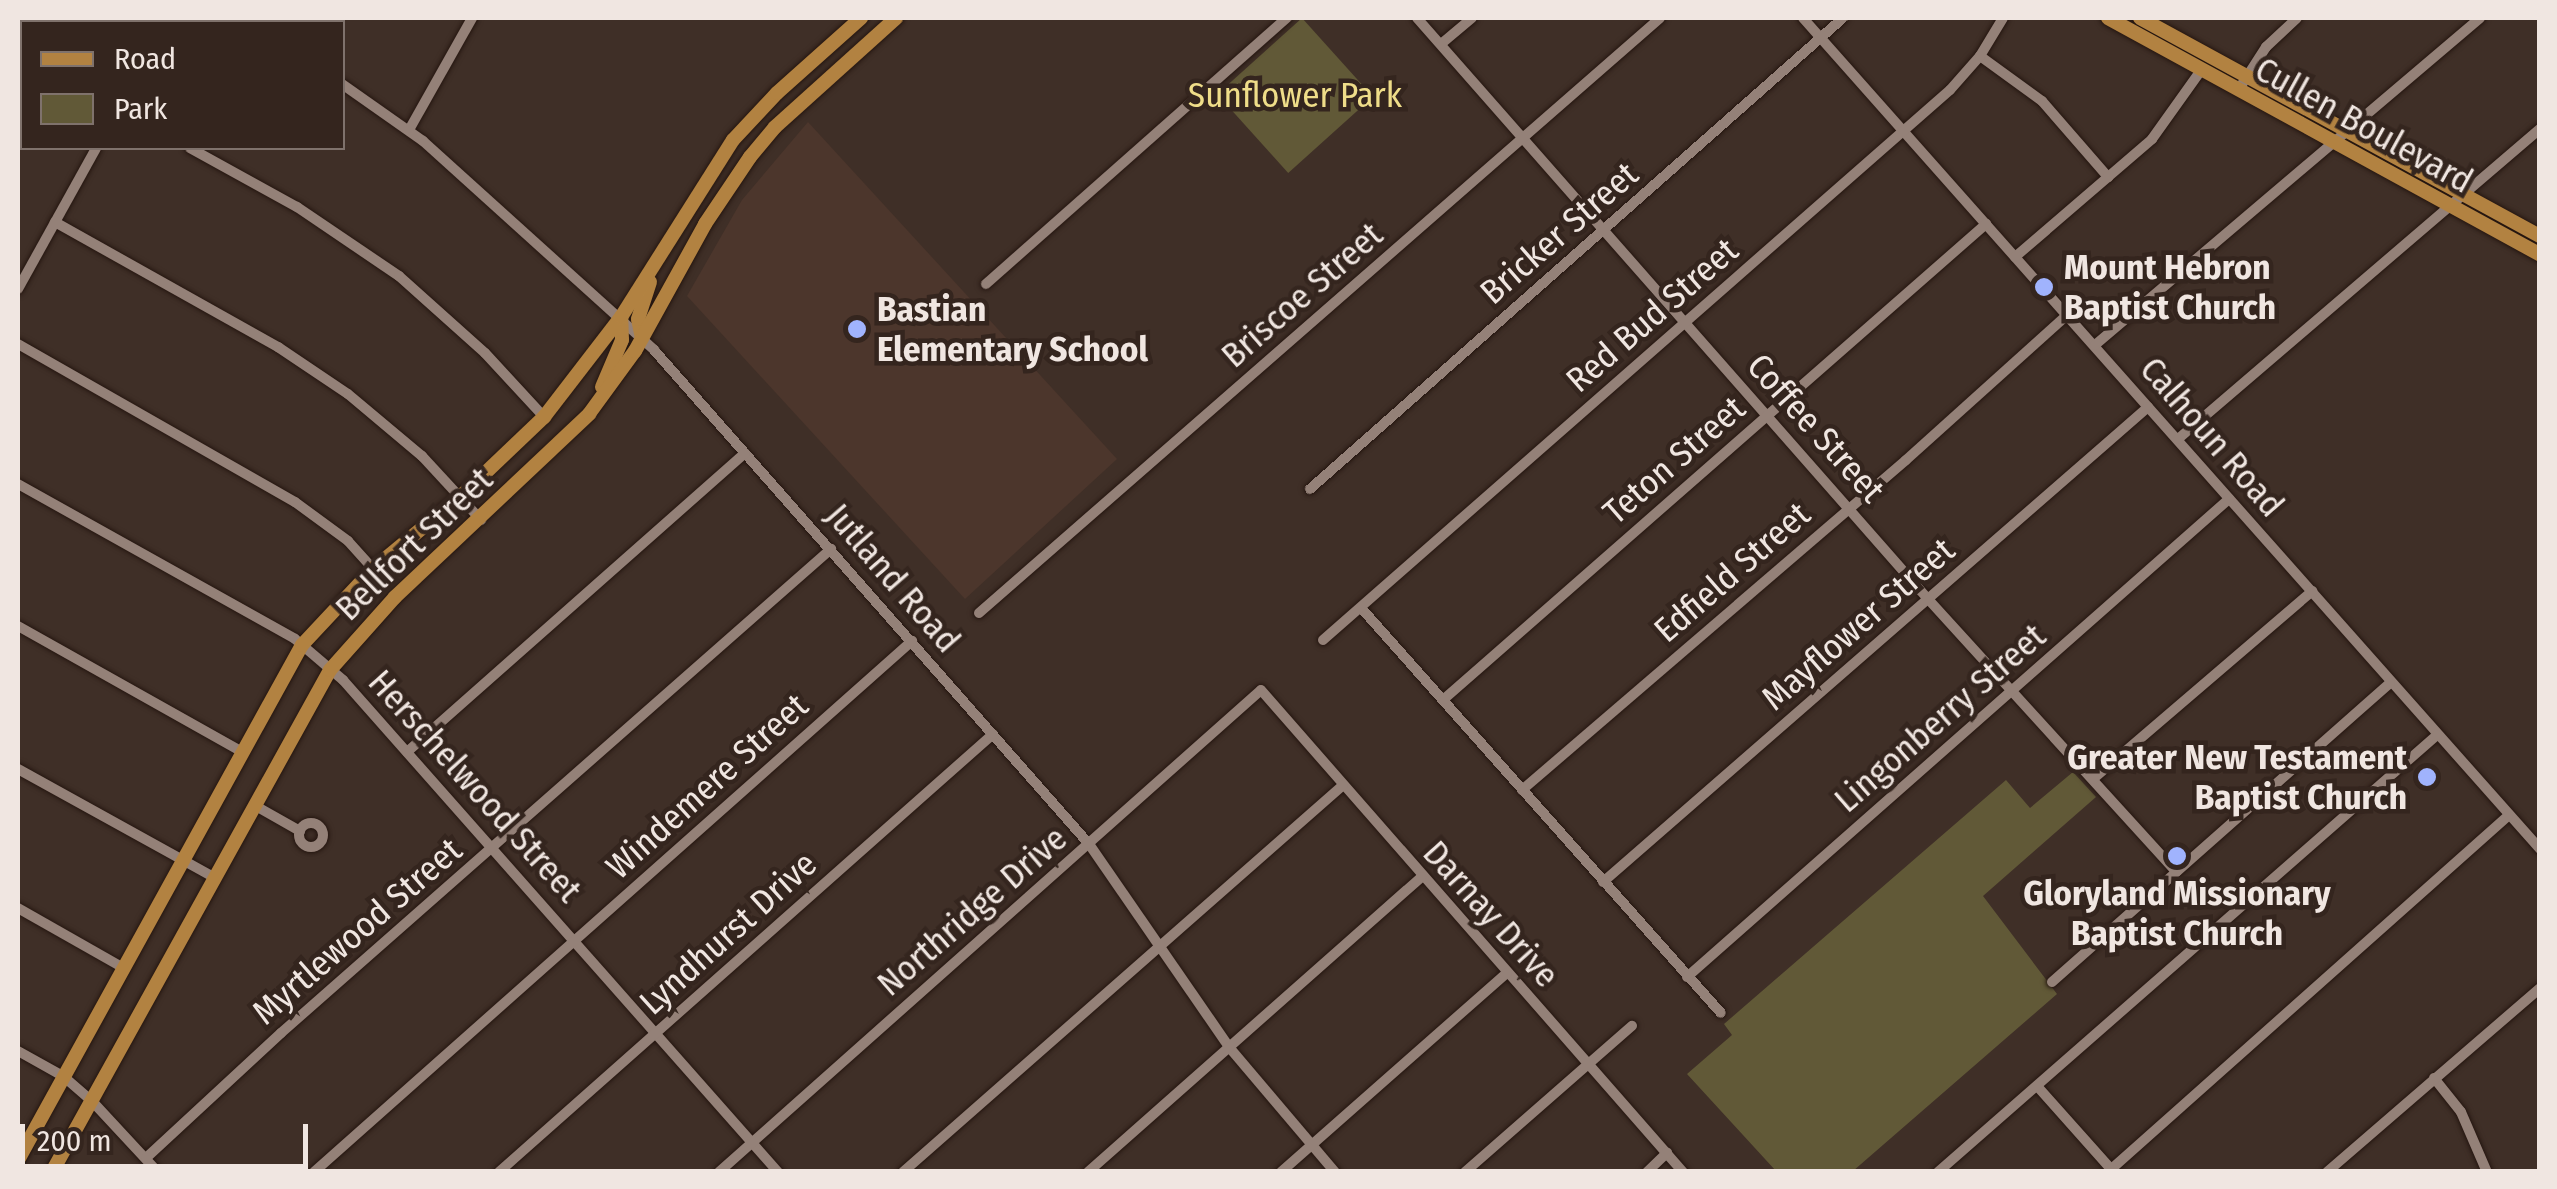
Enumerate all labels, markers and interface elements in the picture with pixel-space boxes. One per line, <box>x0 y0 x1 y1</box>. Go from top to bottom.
legend <box>20 20 345 150</box>
text: Road <box>114 41 176 77</box>
street label: Cullen Boulevard <box>2248 48 2480 202</box>
park label: Sunflower Park <box>1188 74 1402 116</box>
text: Park <box>114 91 167 127</box>
street label: Bricker Street <box>1472 153 1646 313</box>
street label: Briscoe Street <box>1213 214 1391 376</box>
street label: Red Bud Street <box>1558 229 1746 401</box>
place label: Mount Hebron Baptist Church <box>2064 246 2276 328</box>
marker: Mount Hebron Baptist Church <box>2033 276 2055 298</box>
place label: Bastian Elementary School <box>877 288 1148 370</box>
marker: Bastian Elementary School <box>846 318 868 340</box>
street label: Coffee Street <box>1738 345 1894 511</box>
street label: Calhoun Road <box>2131 349 2293 525</box>
street label: Teton Street <box>1595 387 1753 533</box>
street label: Bellfort Street <box>327 459 501 629</box>
street label: Edfield Street <box>1646 493 1818 651</box>
street label: Jutland Road <box>817 495 969 661</box>
street label: Mayflower Street <box>1753 529 1963 719</box>
street label: Lingonberry Street <box>1826 615 2054 821</box>
street label: Herschelwood Street <box>360 661 590 911</box>
street label: Windemere Street <box>598 685 816 887</box>
place label: Greater New Testament Baptist Church <box>2067 736 2407 818</box>
marker: Greater New Testament Baptist Church <box>2416 766 2438 788</box>
street label: Northridge Drive <box>869 817 1075 1005</box>
street label: Myrtlewood Street <box>244 829 470 1033</box>
street label: Darnay Drive <box>1414 832 1568 996</box>
street label: Lyndhurst Drive <box>631 843 825 1023</box>
marker: Gloryland Missionary Baptist Church <box>2166 845 2188 867</box>
place label: Gloryland Missionary Baptist Church <box>2023 872 2331 954</box>
scale bar <box>25 1104 312 1166</box>
text: 200 m <box>37 1123 112 1159</box>

